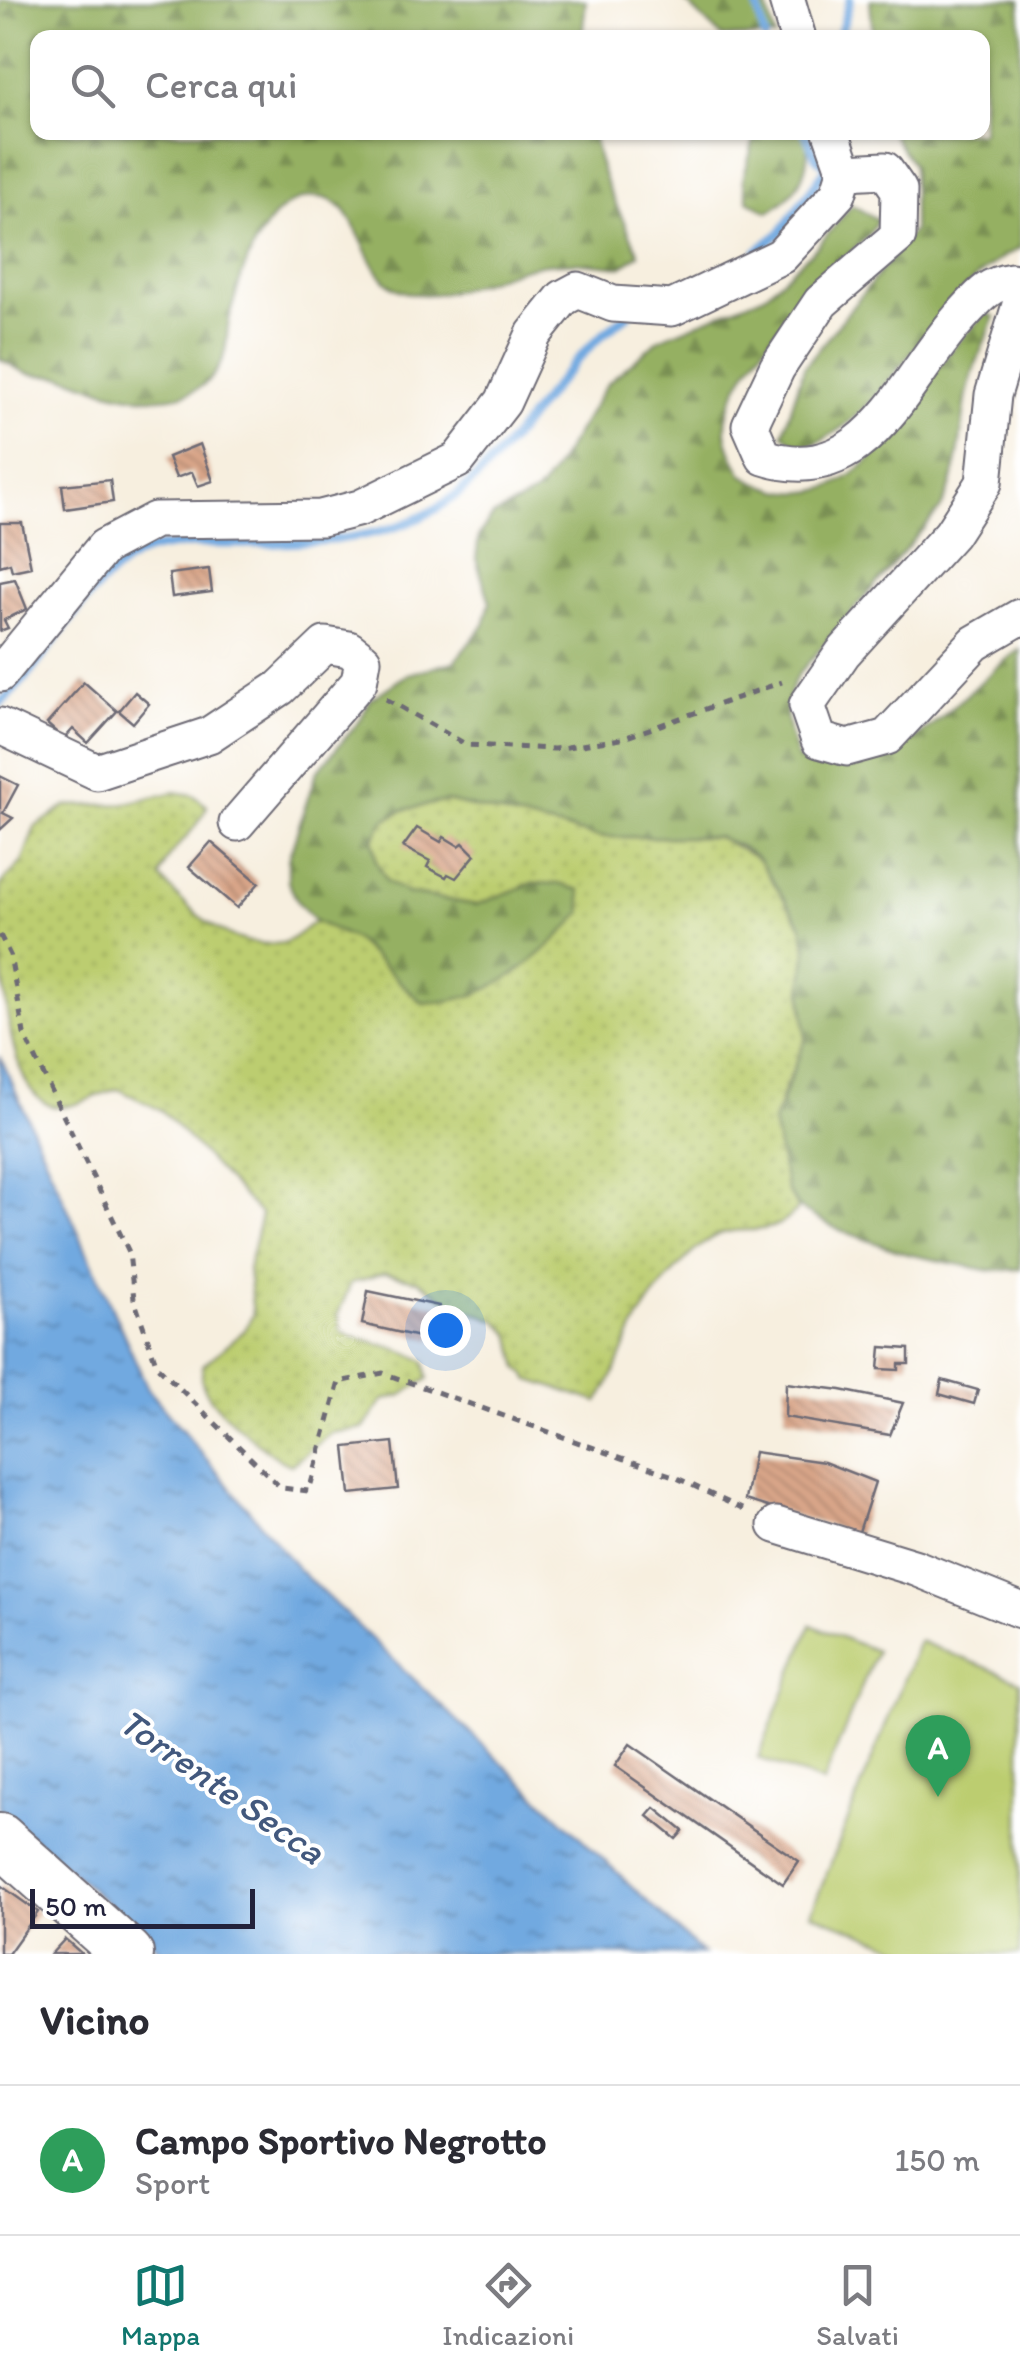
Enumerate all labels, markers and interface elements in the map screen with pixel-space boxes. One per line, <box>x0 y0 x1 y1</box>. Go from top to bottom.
search box <box>30 30 990 140</box>
icon: search <box>65 58 120 113</box>
text: Cerca qui <box>145 62 297 108</box>
your location <box>420 1305 471 1356</box>
water label: Torrente Secca <box>110 1698 335 1875</box>
pin: A <box>906 1714 970 1797</box>
scale bar <box>30 1884 255 1928</box>
text: 50 m <box>45 1889 107 1923</box>
text: Vicino <box>40 1994 150 2045</box>
text: Campo Sportivo Negrotto <box>135 2118 547 2164</box>
text: A <box>62 2141 83 2179</box>
text: 150 m <box>895 2141 980 2179</box>
text: Sport <box>135 2164 210 2202</box>
tab: Mappa <box>121 2258 200 2352</box>
tab: Indicazioni <box>442 2258 574 2352</box>
tab: Salvati <box>816 2258 899 2352</box>

